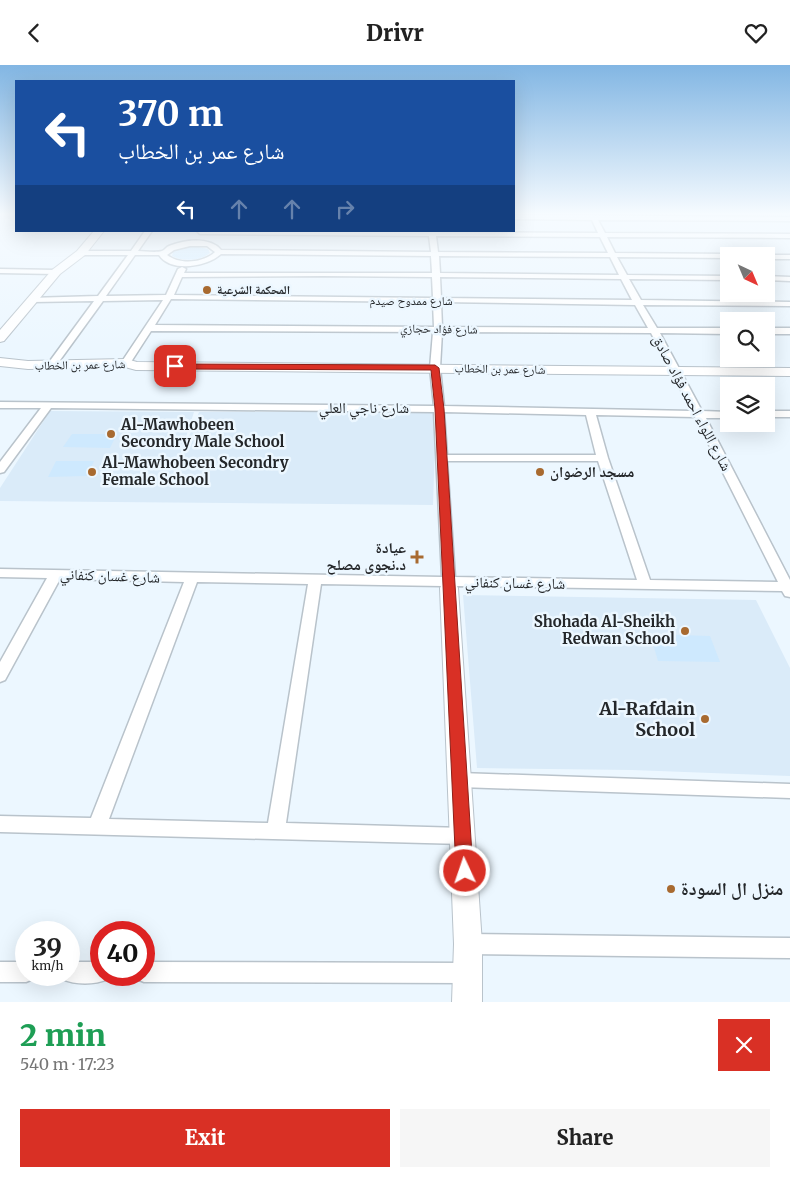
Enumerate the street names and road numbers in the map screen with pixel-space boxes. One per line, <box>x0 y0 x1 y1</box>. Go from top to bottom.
street label: شارع ممدوح صيدم <box>369 293 453 309</box>
street label: شارع فؤاد حجازي <box>400 320 478 340</box>
street label: شارع اللواء احمد فؤاد صادق <box>648 331 736 475</box>
street label: شارع عمر بن الخطاب <box>34 356 126 374</box>
street label: شارع عمر بن الخطاب <box>454 360 546 378</box>
street label: شارع ناجي العلي <box>319 398 409 420</box>
street label: شارع غسان كنفاني <box>59 564 161 590</box>
street label: شارع غسان كنفاني <box>465 572 565 596</box>

